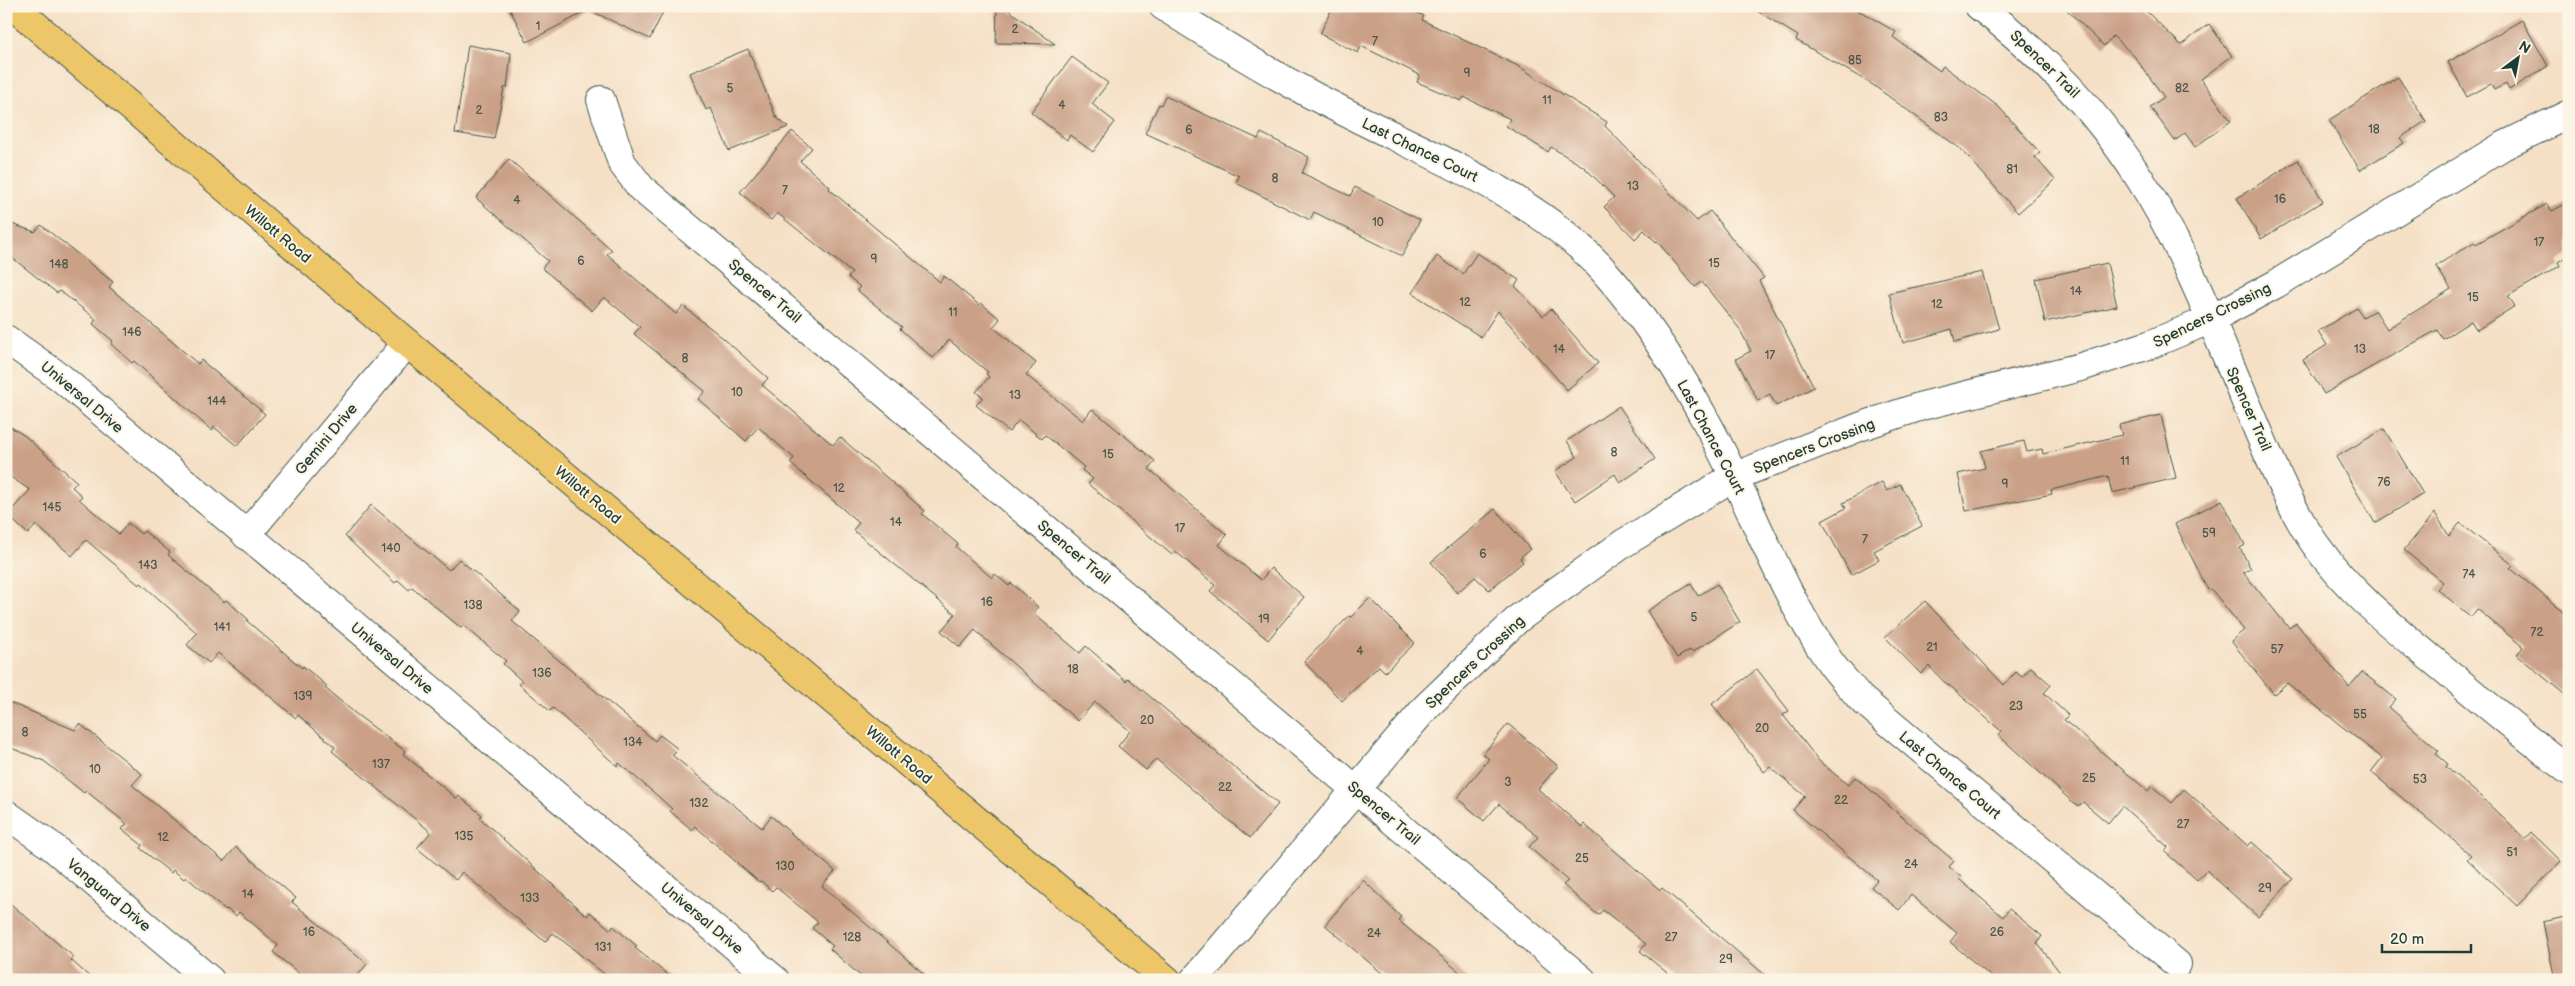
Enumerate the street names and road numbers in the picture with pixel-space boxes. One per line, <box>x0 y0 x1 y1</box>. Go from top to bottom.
street label: Spencer Trail <box>2006 26 2084 102</box>
street label: Last Chance Court <box>1358 114 1481 187</box>
street label: Willott Road <box>241 201 315 268</box>
street label: Spencer Trail <box>724 255 805 328</box>
street label: Spencers Crossing <box>2150 279 2274 352</box>
street label: Universal Drive <box>36 357 127 438</box>
street label: Spencer Trail <box>2222 364 2275 454</box>
street label: Last Chance Court <box>1672 377 1749 498</box>
street label: Gemini Drive <box>291 400 362 479</box>
street label: Spencers Crossing <box>1751 415 1878 478</box>
street label: Willott Road <box>551 462 625 529</box>
street label: Spencer Trail <box>1033 516 1114 589</box>
street label: Spencers Crossing <box>1422 612 1529 713</box>
street label: Universal Drive <box>346 618 437 699</box>
street label: Willott Road <box>862 722 936 789</box>
street label: Last Chance Court <box>1895 727 2005 824</box>
street label: Spencer Trail <box>1343 777 1424 850</box>
street label: Vanguard Drive <box>63 855 155 936</box>
street label: Universal Drive <box>656 878 747 959</box>

